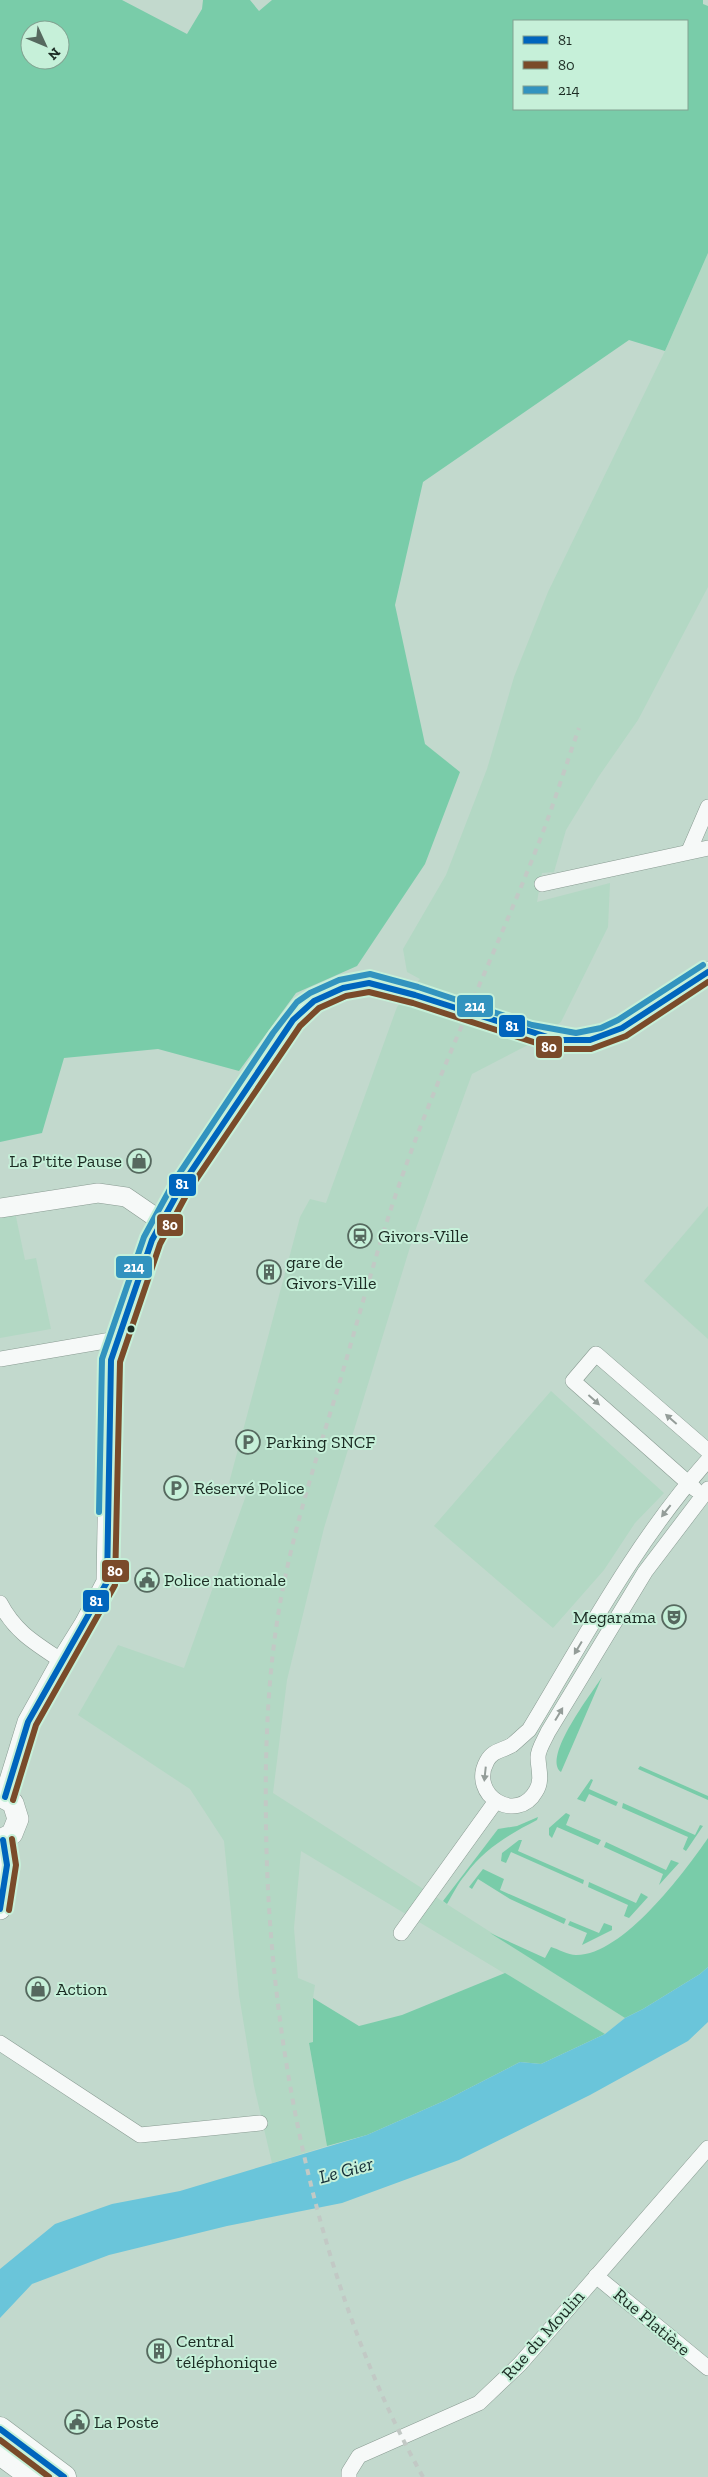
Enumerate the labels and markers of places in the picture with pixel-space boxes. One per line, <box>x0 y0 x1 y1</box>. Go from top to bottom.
shop icon: La P'tite Pause <box>126 1148 152 1174</box>
place label: La P'tite Pause <box>9 1150 122 1172</box>
station icon: Givors-Ville <box>347 1223 373 1249</box>
place label: Givors-Ville <box>378 1225 468 1247</box>
place label: gare de Givors-Ville <box>286 1251 376 1294</box>
building icon: gare de Givors-Ville <box>256 1259 282 1285</box>
unlabelled marker <box>126 1324 136 1334</box>
parking icon: Parking SNCF <box>235 1429 261 1455</box>
place label: Parking SNCF <box>266 1431 375 1453</box>
parking icon: Réservé Police <box>163 1475 189 1501</box>
place label: Réservé Police <box>194 1477 304 1499</box>
public building icon: Police nationale <box>134 1567 160 1593</box>
place label: Police nationale <box>164 1569 286 1591</box>
theatre icon: Megarama <box>661 1604 687 1630</box>
place label: Megarama <box>573 1606 656 1628</box>
shop icon: Action <box>25 1976 51 2002</box>
place label: Action <box>56 1978 108 2000</box>
place label: Central téléphonique <box>176 2330 277 2373</box>
building icon: Central téléphonique <box>146 2338 172 2364</box>
public building icon: La Poste <box>64 2409 90 2435</box>
place label: La Poste <box>94 2411 159 2433</box>

